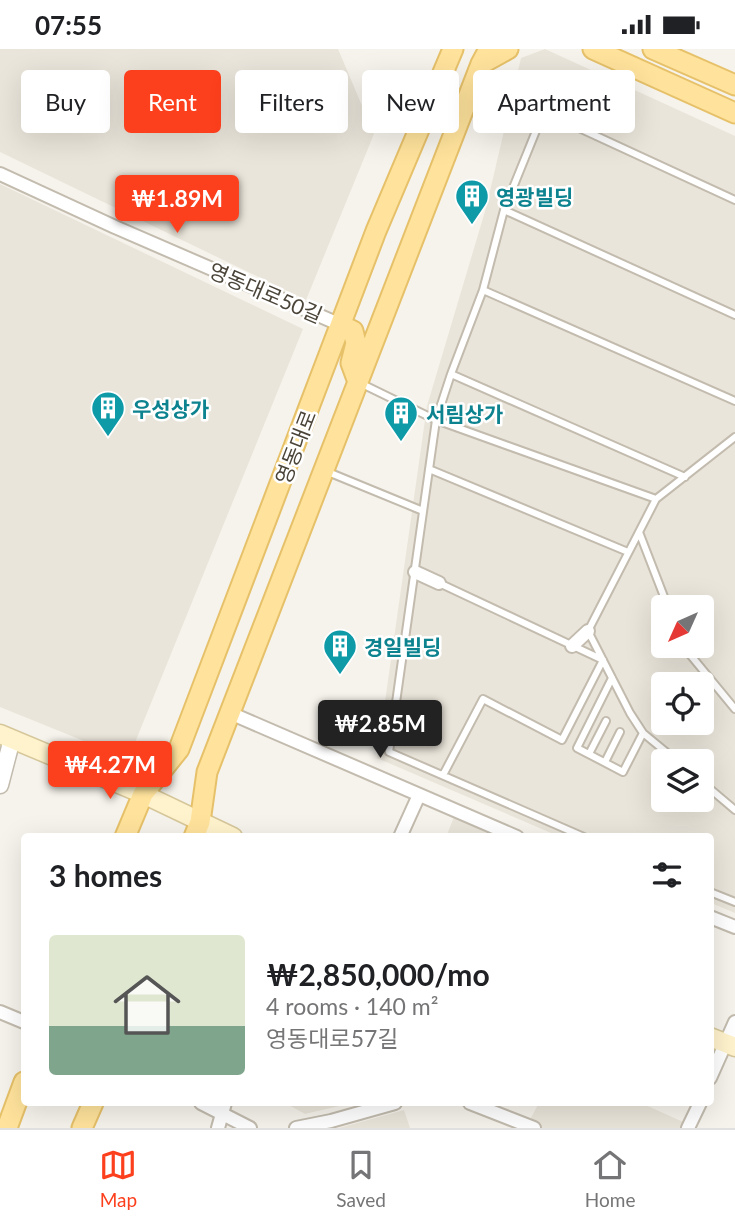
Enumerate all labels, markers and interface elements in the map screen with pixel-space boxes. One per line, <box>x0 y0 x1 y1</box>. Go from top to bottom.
text: 07:55 <box>35 9 102 41</box>
chip: Buy <box>21 70 110 133</box>
chip: Rent <box>124 70 221 133</box>
chip: Filters <box>235 70 348 133</box>
chip: New <box>362 70 459 133</box>
chip: Apartment <box>473 70 635 133</box>
pin: ₩1.89M <box>120 176 234 235</box>
building icon: 영광빌딩 <box>453 177 491 226</box>
text: ₩1.89M <box>131 184 223 212</box>
place label: 영광빌딩 <box>496 184 573 209</box>
street label: 영동대로50길 <box>205 257 327 327</box>
building icon: 우성상가 <box>89 389 127 438</box>
building icon: 서림상가 <box>382 394 420 443</box>
place label: 우성상가 <box>132 396 209 421</box>
place label: 서림상가 <box>426 401 503 426</box>
street label: 영동대로 <box>269 406 321 488</box>
north arrow <box>651 595 714 658</box>
map controls <box>651 595 714 812</box>
building icon: 경일빌딩 <box>321 627 359 676</box>
place label: 경일빌딩 <box>364 634 441 659</box>
button: locate <box>651 672 714 735</box>
pin: ₩2.85M <box>323 701 437 760</box>
text: ₩2.85M <box>334 709 426 737</box>
pin: ₩4.27M <box>53 741 167 801</box>
button: layers <box>651 749 714 812</box>
text: ₩4.27M <box>64 750 156 778</box>
icon: filters <box>648 856 686 894</box>
text: 3 homes <box>49 857 162 893</box>
text: ₩2,850,000/mo <box>266 956 490 992</box>
icon: home <box>105 963 189 1047</box>
text: 4 rooms · 140 m² <box>266 992 438 1020</box>
text: 영동대로57길 <box>266 1024 398 1052</box>
tab: Map <box>99 1146 137 1211</box>
tab: Saved <box>336 1146 386 1211</box>
tab: Home <box>585 1146 636 1211</box>

